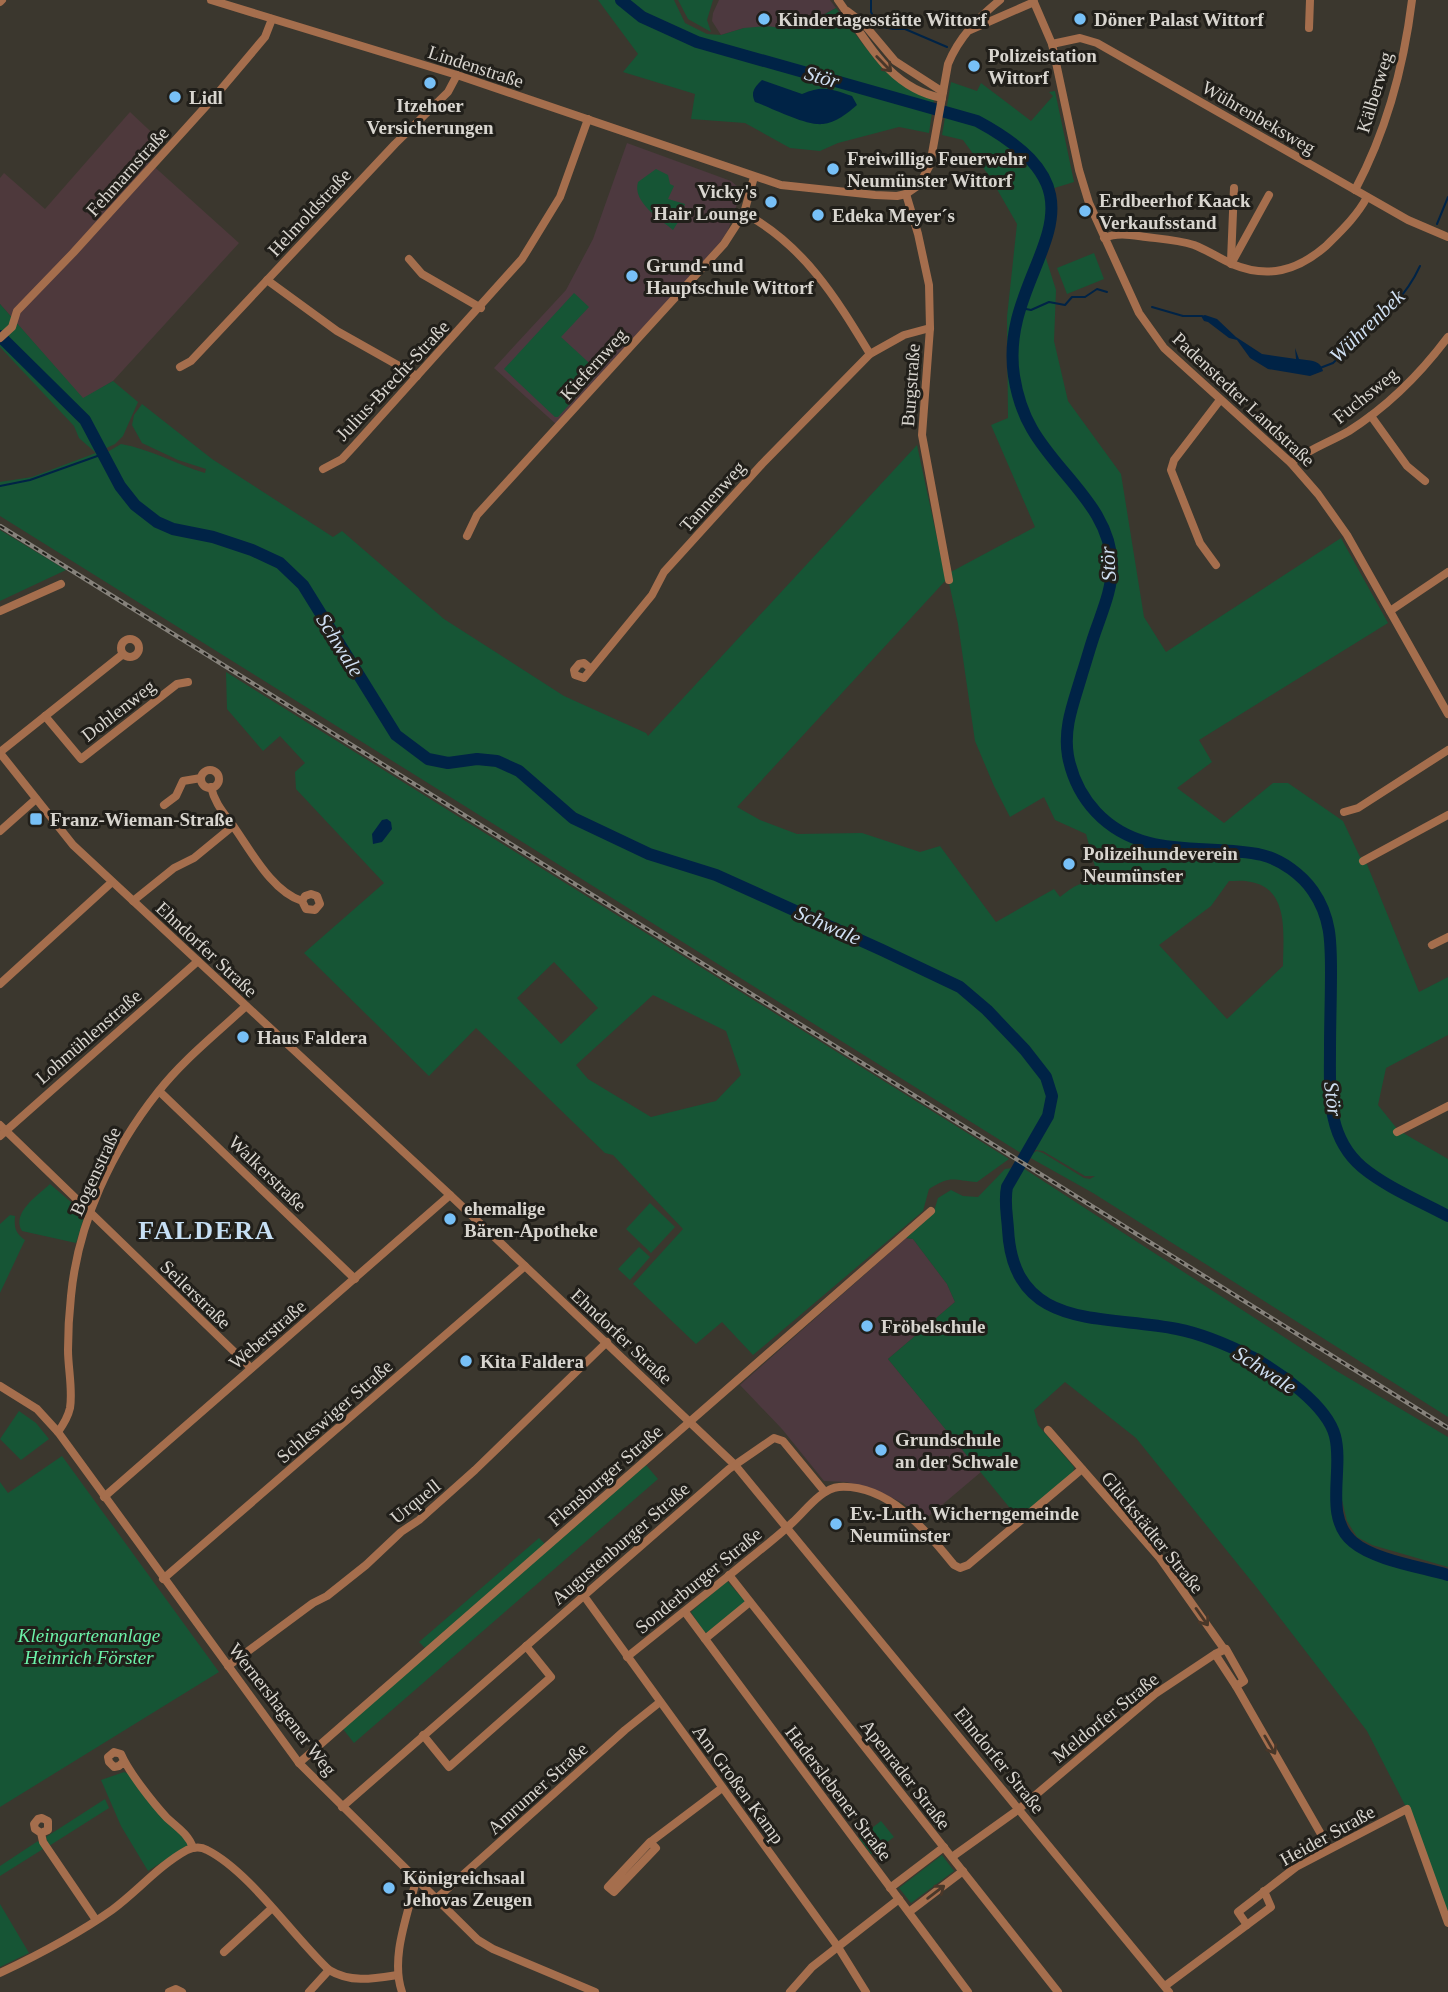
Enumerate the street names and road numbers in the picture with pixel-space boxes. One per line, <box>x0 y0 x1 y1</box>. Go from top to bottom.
street label: Lindenstraße <box>425 41 526 92</box>
street label: Kälberweg <box>1352 49 1397 135</box>
street label: Wührenbeksweg <box>1198 76 1320 159</box>
street label: Fehmarnstraße <box>82 122 173 220</box>
street label: Helmoldstraße <box>264 164 355 260</box>
street label: Julius-Brecht-Straße <box>331 316 453 445</box>
street label: Kiefernweg <box>556 324 632 405</box>
street label: Padenstedter Landstraße <box>1168 328 1319 471</box>
street label: Burgstraße <box>897 343 924 427</box>
street label: Fuchsweg <box>1329 363 1402 428</box>
street label: Tannenweg <box>675 457 750 536</box>
street label: Dohlenweg <box>77 675 160 746</box>
street label: Ehndorfer Straße <box>152 897 261 1001</box>
street label: Lohmühlenstraße <box>31 985 145 1088</box>
street label: Bogenstraße <box>66 1124 125 1219</box>
street label: Walkerstraße <box>224 1131 311 1216</box>
street label: Seilerstraße <box>156 1256 235 1333</box>
street label: Ehndorfer Straße <box>567 1284 676 1388</box>
street label: Weberstraße <box>225 1295 310 1373</box>
street label: Schleswiger Straße <box>272 1356 396 1467</box>
street label: Flensburger Straße <box>544 1420 666 1530</box>
street label: Glückstädter Straße <box>1097 1467 1208 1597</box>
street label: Urquell <box>386 1475 444 1528</box>
street label: Augustenburger Straße <box>547 1478 693 1609</box>
street label: Sonderburger Straße <box>631 1523 766 1638</box>
street label: Wernershagener Weg <box>225 1639 341 1780</box>
street label: Meldorfer Straße <box>1048 1668 1163 1767</box>
street label: Ehndorfer Straße <box>950 1703 1049 1818</box>
street label: Apenrader Straße <box>856 1715 955 1833</box>
street label: Am Großen Kamp <box>689 1721 789 1848</box>
street label: Haderslebener Straße <box>781 1722 896 1865</box>
street label: Amrumer Straße <box>483 1738 592 1839</box>
street label: Heider Straße <box>1276 1801 1378 1870</box>

